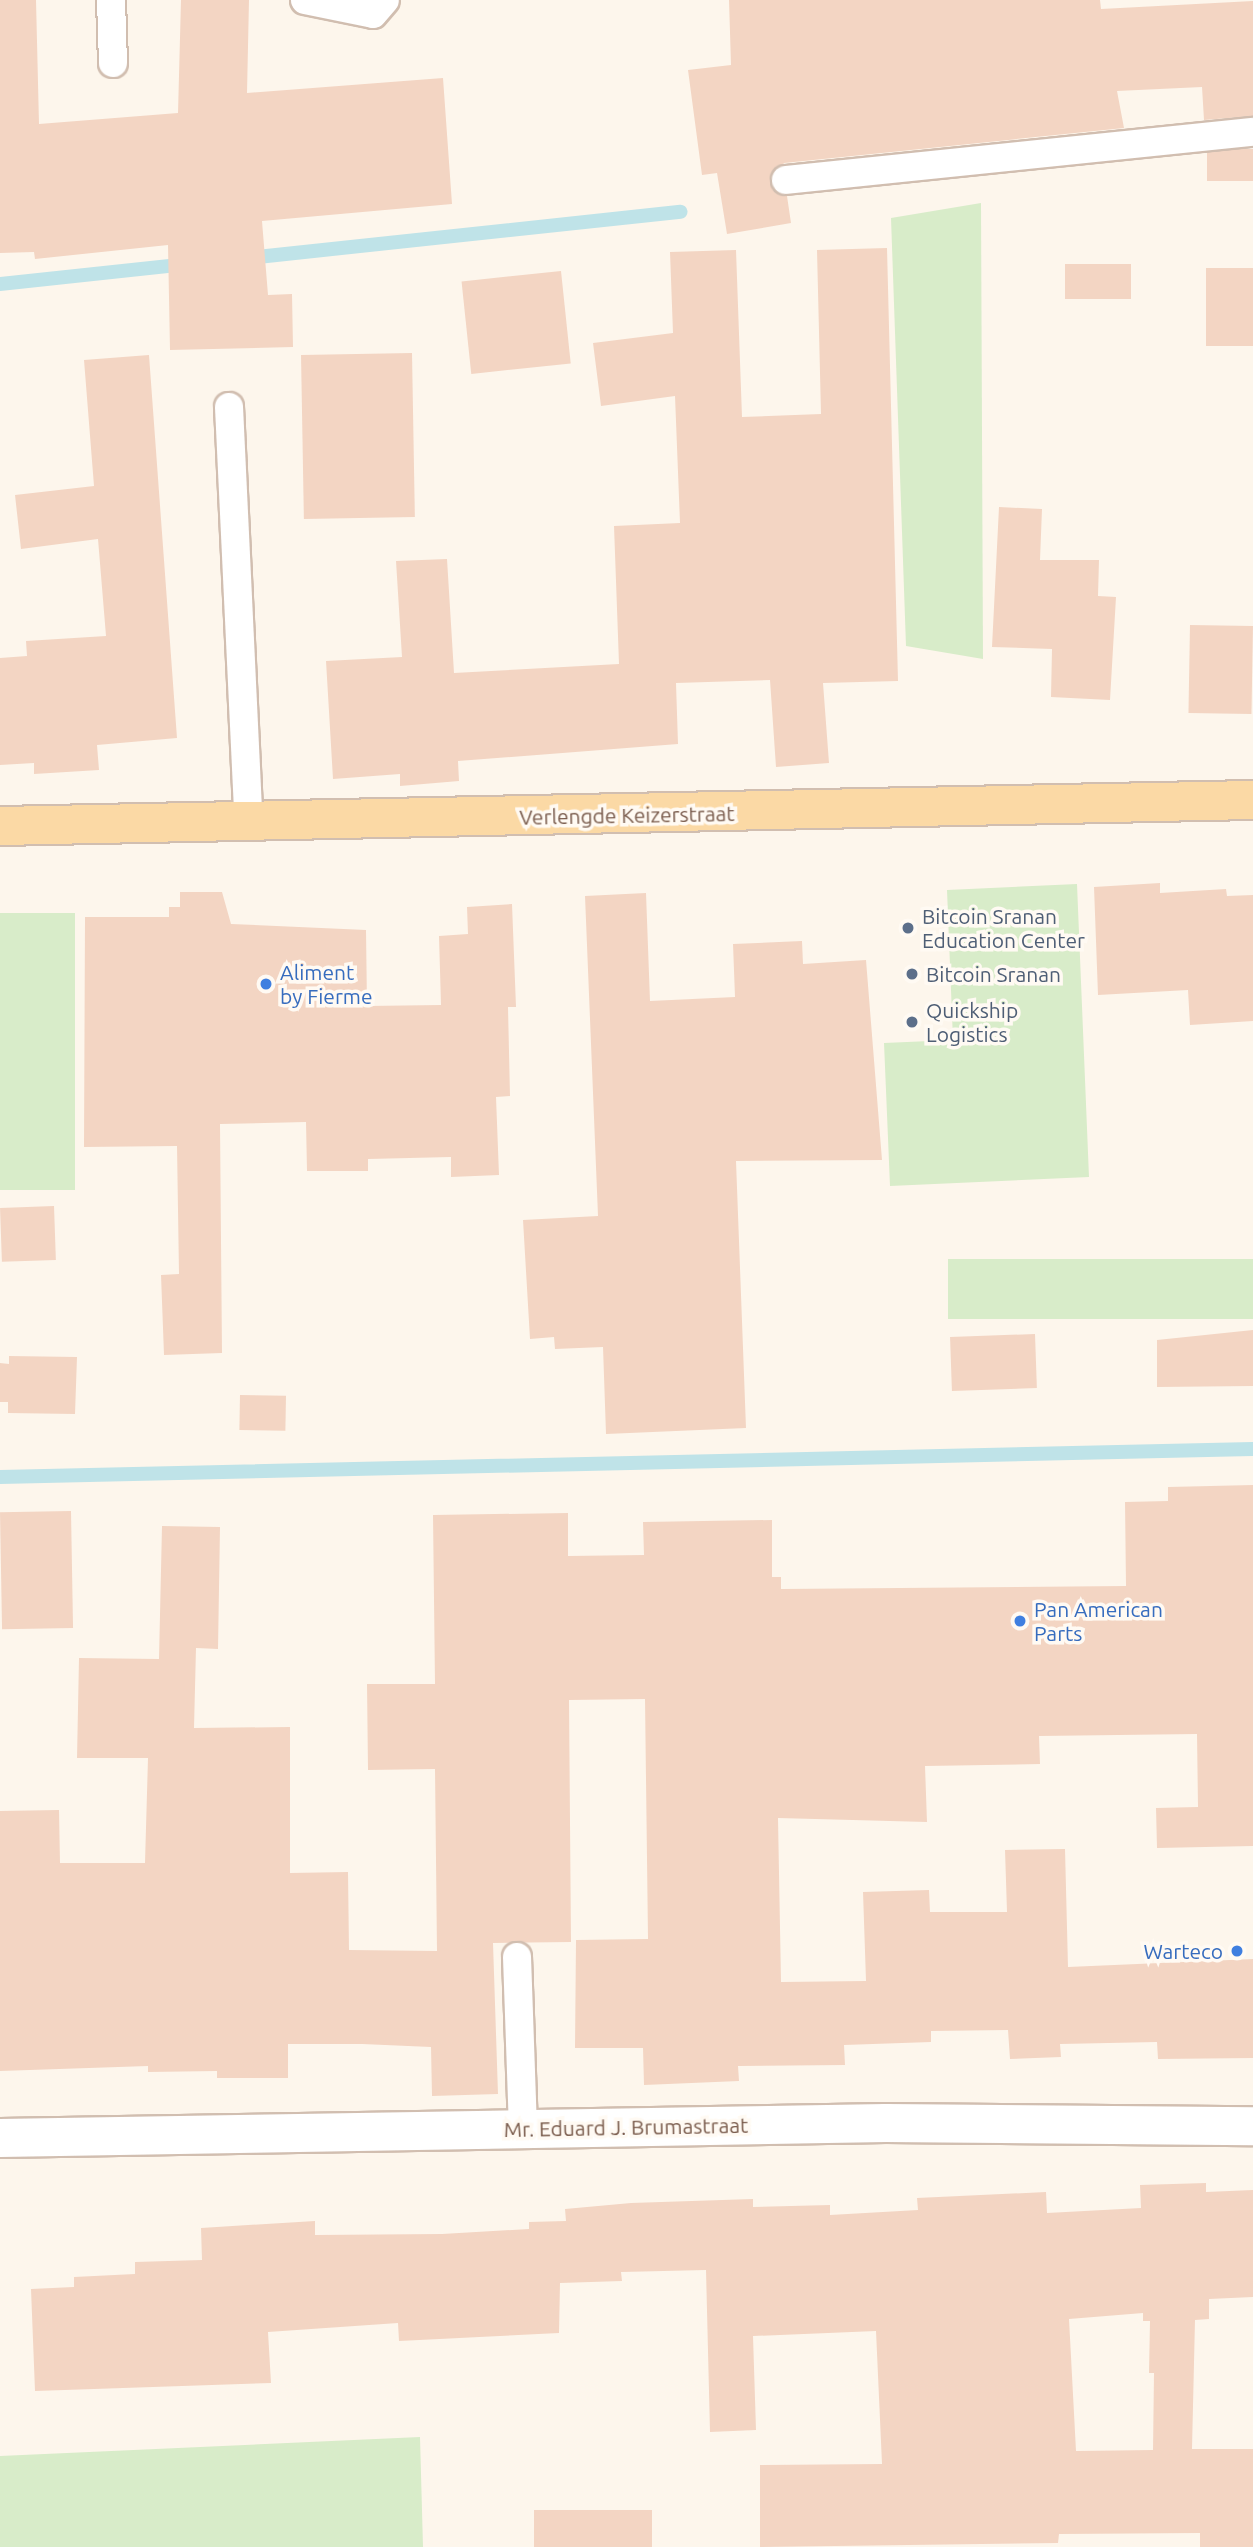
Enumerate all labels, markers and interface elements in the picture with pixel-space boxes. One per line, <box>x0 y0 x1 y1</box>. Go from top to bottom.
street label: Verlengde Keizerstraat <box>519 801 735 829</box>
place label: Bitcoin Sranan Education Center <box>922 903 1085 953</box>
marker: Bitcoin Sranan Education Center <box>900 920 916 936</box>
place label: Aliment by Fierme <box>280 959 373 1009</box>
place label: Bitcoin Sranan <box>926 961 1061 987</box>
marker: Bitcoin Sranan <box>904 966 920 982</box>
marker: Aliment by Fierme <box>258 976 274 992</box>
place label: Quickship Logistics <box>926 997 1018 1047</box>
marker: Quickship Logistics <box>904 1014 920 1030</box>
place label: Pan American Parts <box>1034 1596 1163 1646</box>
marker: Pan American Parts <box>1012 1613 1028 1629</box>
place label: Warteco <box>1143 1938 1223 1964</box>
marker: Warteco <box>1229 1943 1245 1959</box>
street label: Mr. Eduard J. Brumastraat <box>504 2112 748 2142</box>

